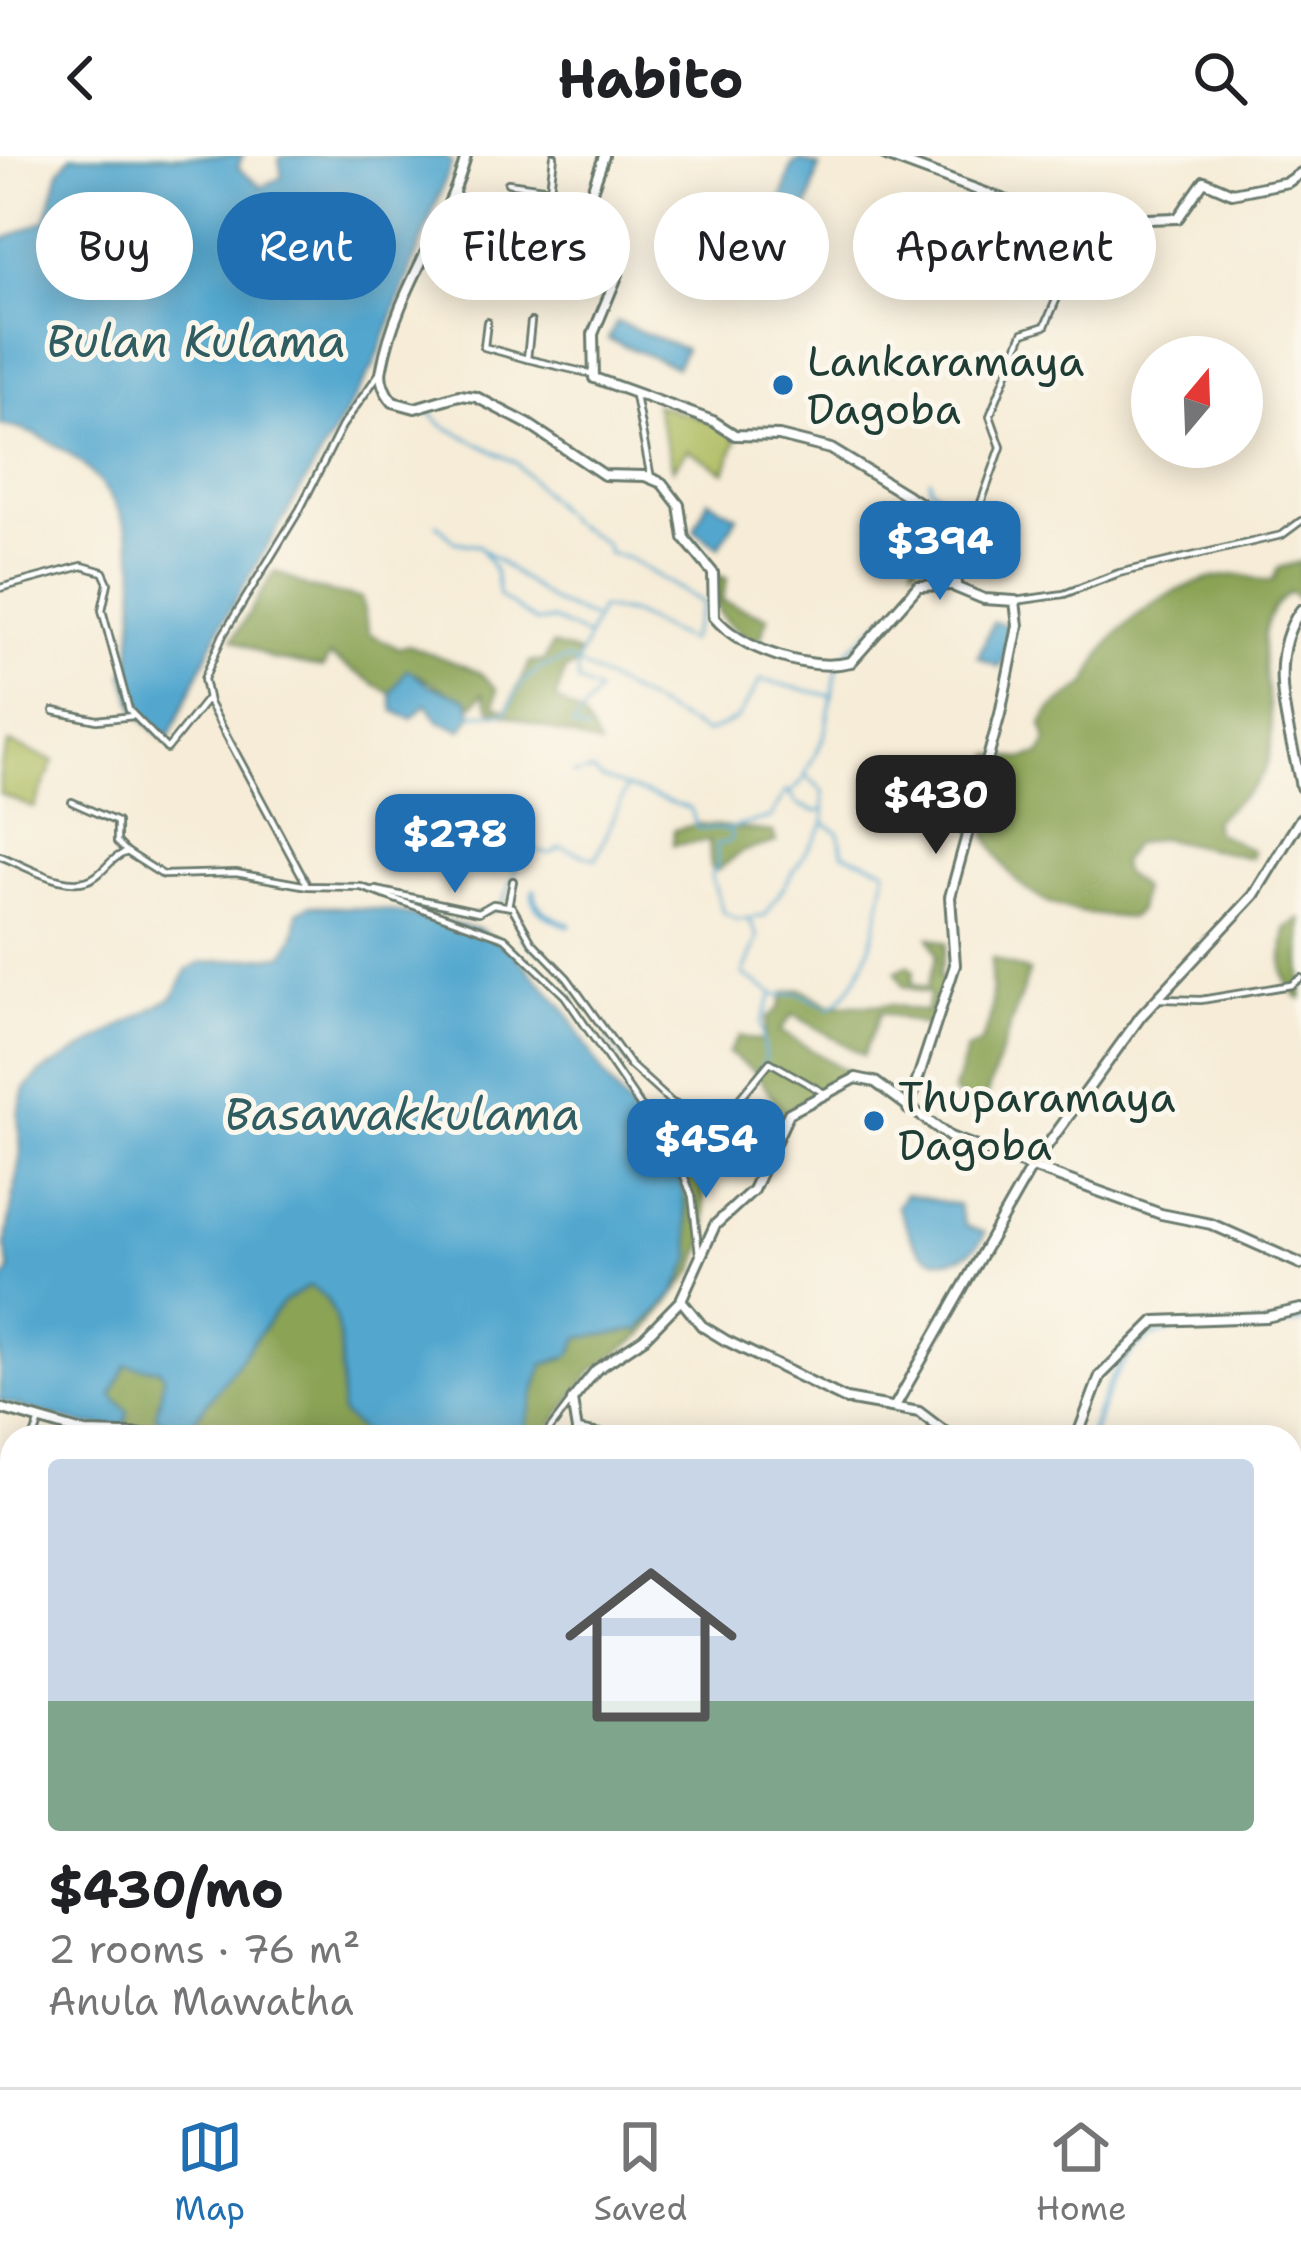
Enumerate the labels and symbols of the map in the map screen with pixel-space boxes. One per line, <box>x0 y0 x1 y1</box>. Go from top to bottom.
water label: Bulan Kulama <box>46 311 346 371</box>
place label: Lankaramaya Dagoba <box>807 333 1084 437</box>
north arrow <box>1131 336 1263 468</box>
marker: Lankaramaya Dagoba <box>770 372 796 398</box>
pin: $394 <box>869 501 1011 603</box>
pin: $430 <box>865 755 1007 857</box>
pin: $278 <box>384 794 526 896</box>
place label: Thuparamaya Dagoba <box>898 1069 1176 1173</box>
water label: Basawakkulama <box>224 1084 580 1144</box>
pin: $454 <box>635 1099 777 1201</box>
marker: Thuparamaya Dagoba <box>861 1108 887 1134</box>

